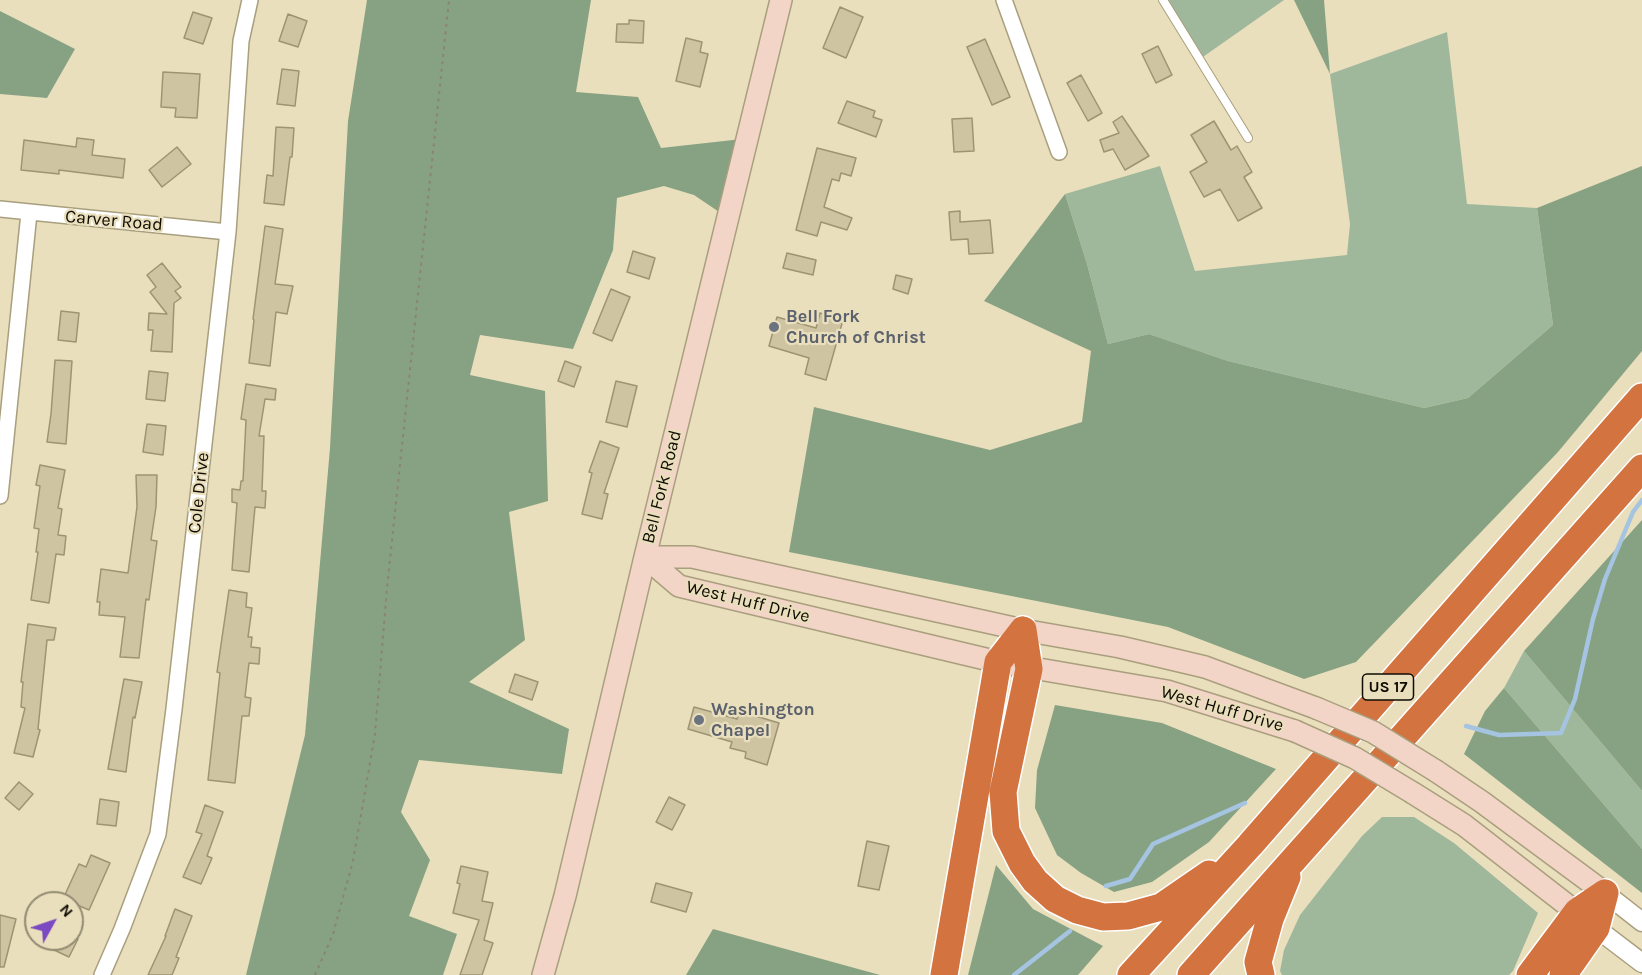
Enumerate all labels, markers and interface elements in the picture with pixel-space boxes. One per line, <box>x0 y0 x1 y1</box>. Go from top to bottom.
street label: Carver Road <box>64 206 164 236</box>
place label: Bell Fork Church of Christ <box>786 306 926 348</box>
marker: Bell Fork Church of Christ <box>767 320 781 334</box>
street label: Bell Fork Road <box>638 428 686 546</box>
street label: Cole Drive <box>184 451 214 535</box>
street label: West Huff Drive <box>684 576 812 628</box>
road number: US 17 <box>1362 674 1414 700</box>
street label: West Huff Drive <box>1158 681 1286 737</box>
place label: Washington Chapel <box>711 699 815 742</box>
marker: Washington Chapel <box>692 713 706 727</box>
north arrow <box>24 891 84 951</box>
text: N <box>56 900 78 921</box>

